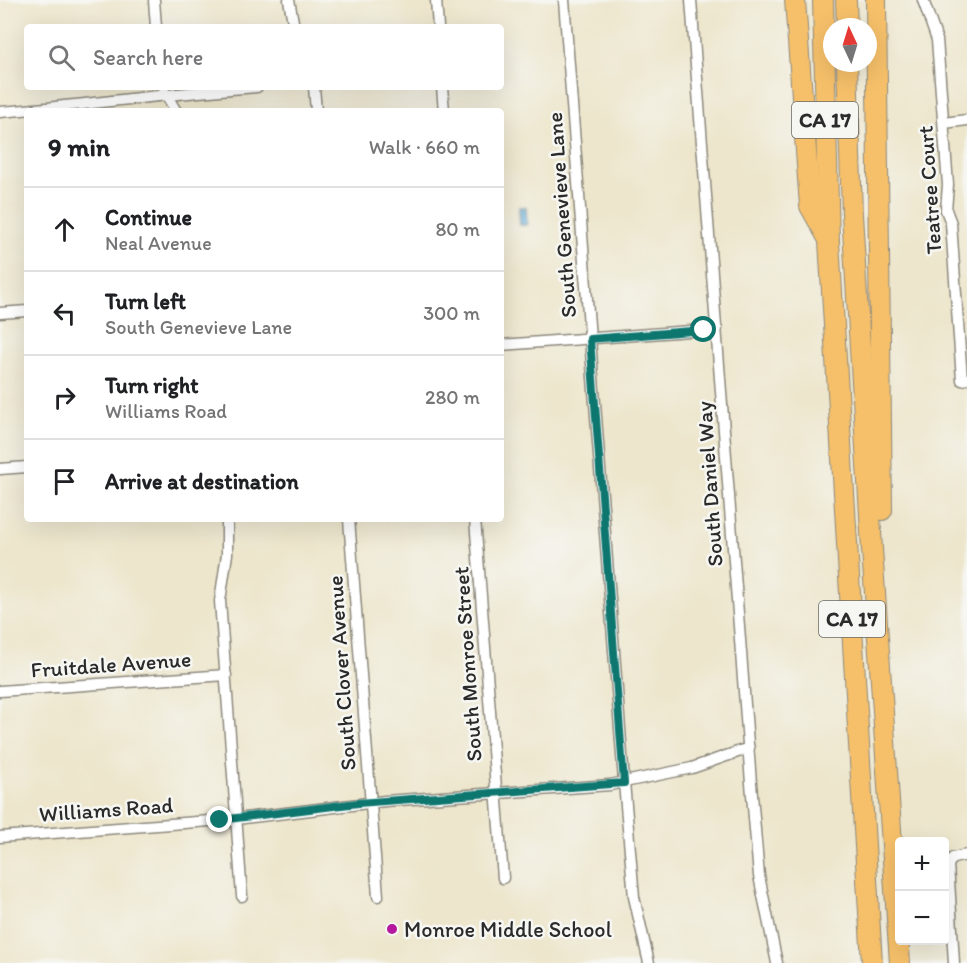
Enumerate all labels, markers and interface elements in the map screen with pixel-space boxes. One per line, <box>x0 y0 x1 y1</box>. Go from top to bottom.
north arrow <box>823 18 877 72</box>
search box <box>24 24 504 90</box>
icon: search <box>45 41 78 74</box>
text: Search here <box>93 44 203 71</box>
road number: CA 17 <box>792 102 858 138</box>
street label: South Genevieve Lane <box>541 111 582 319</box>
street label: Teatree Court <box>912 125 947 255</box>
text: 9 min <box>48 131 110 163</box>
text: Walk · 660 m <box>369 135 480 159</box>
text: Continue <box>105 204 192 231</box>
icon: ahead <box>48 213 81 246</box>
text: 80 m <box>435 217 480 241</box>
text: Neal Avenue <box>105 231 212 255</box>
text: Turn left <box>105 288 186 315</box>
icon: left <box>48 297 81 330</box>
text: 300 m <box>423 301 480 325</box>
text: South Genevieve Lane <box>105 315 292 339</box>
route start <box>690 316 716 342</box>
text: Turn right <box>105 372 199 399</box>
icon: right <box>48 381 81 414</box>
text: 280 m <box>425 385 480 409</box>
text: Williams Road <box>105 399 227 423</box>
street label: South Daniel Way <box>690 400 729 568</box>
icon: arrive <box>48 465 81 498</box>
text: Arrive at destination <box>105 468 299 495</box>
street label: South Monroe Street <box>447 565 488 762</box>
street label: South Clover Avenue <box>321 575 362 771</box>
road number: CA 17 <box>819 601 885 637</box>
street label: Fruitdale Avenue <box>30 645 192 684</box>
street label: Williams Road <box>38 791 174 828</box>
route end <box>206 806 232 832</box>
map controls <box>895 837 949 945</box>
button: + <box>895 837 949 891</box>
button: − <box>895 891 949 945</box>
place label: Monroe Middle School <box>404 916 612 943</box>
marker: Monroe Middle School <box>385 922 399 936</box>

